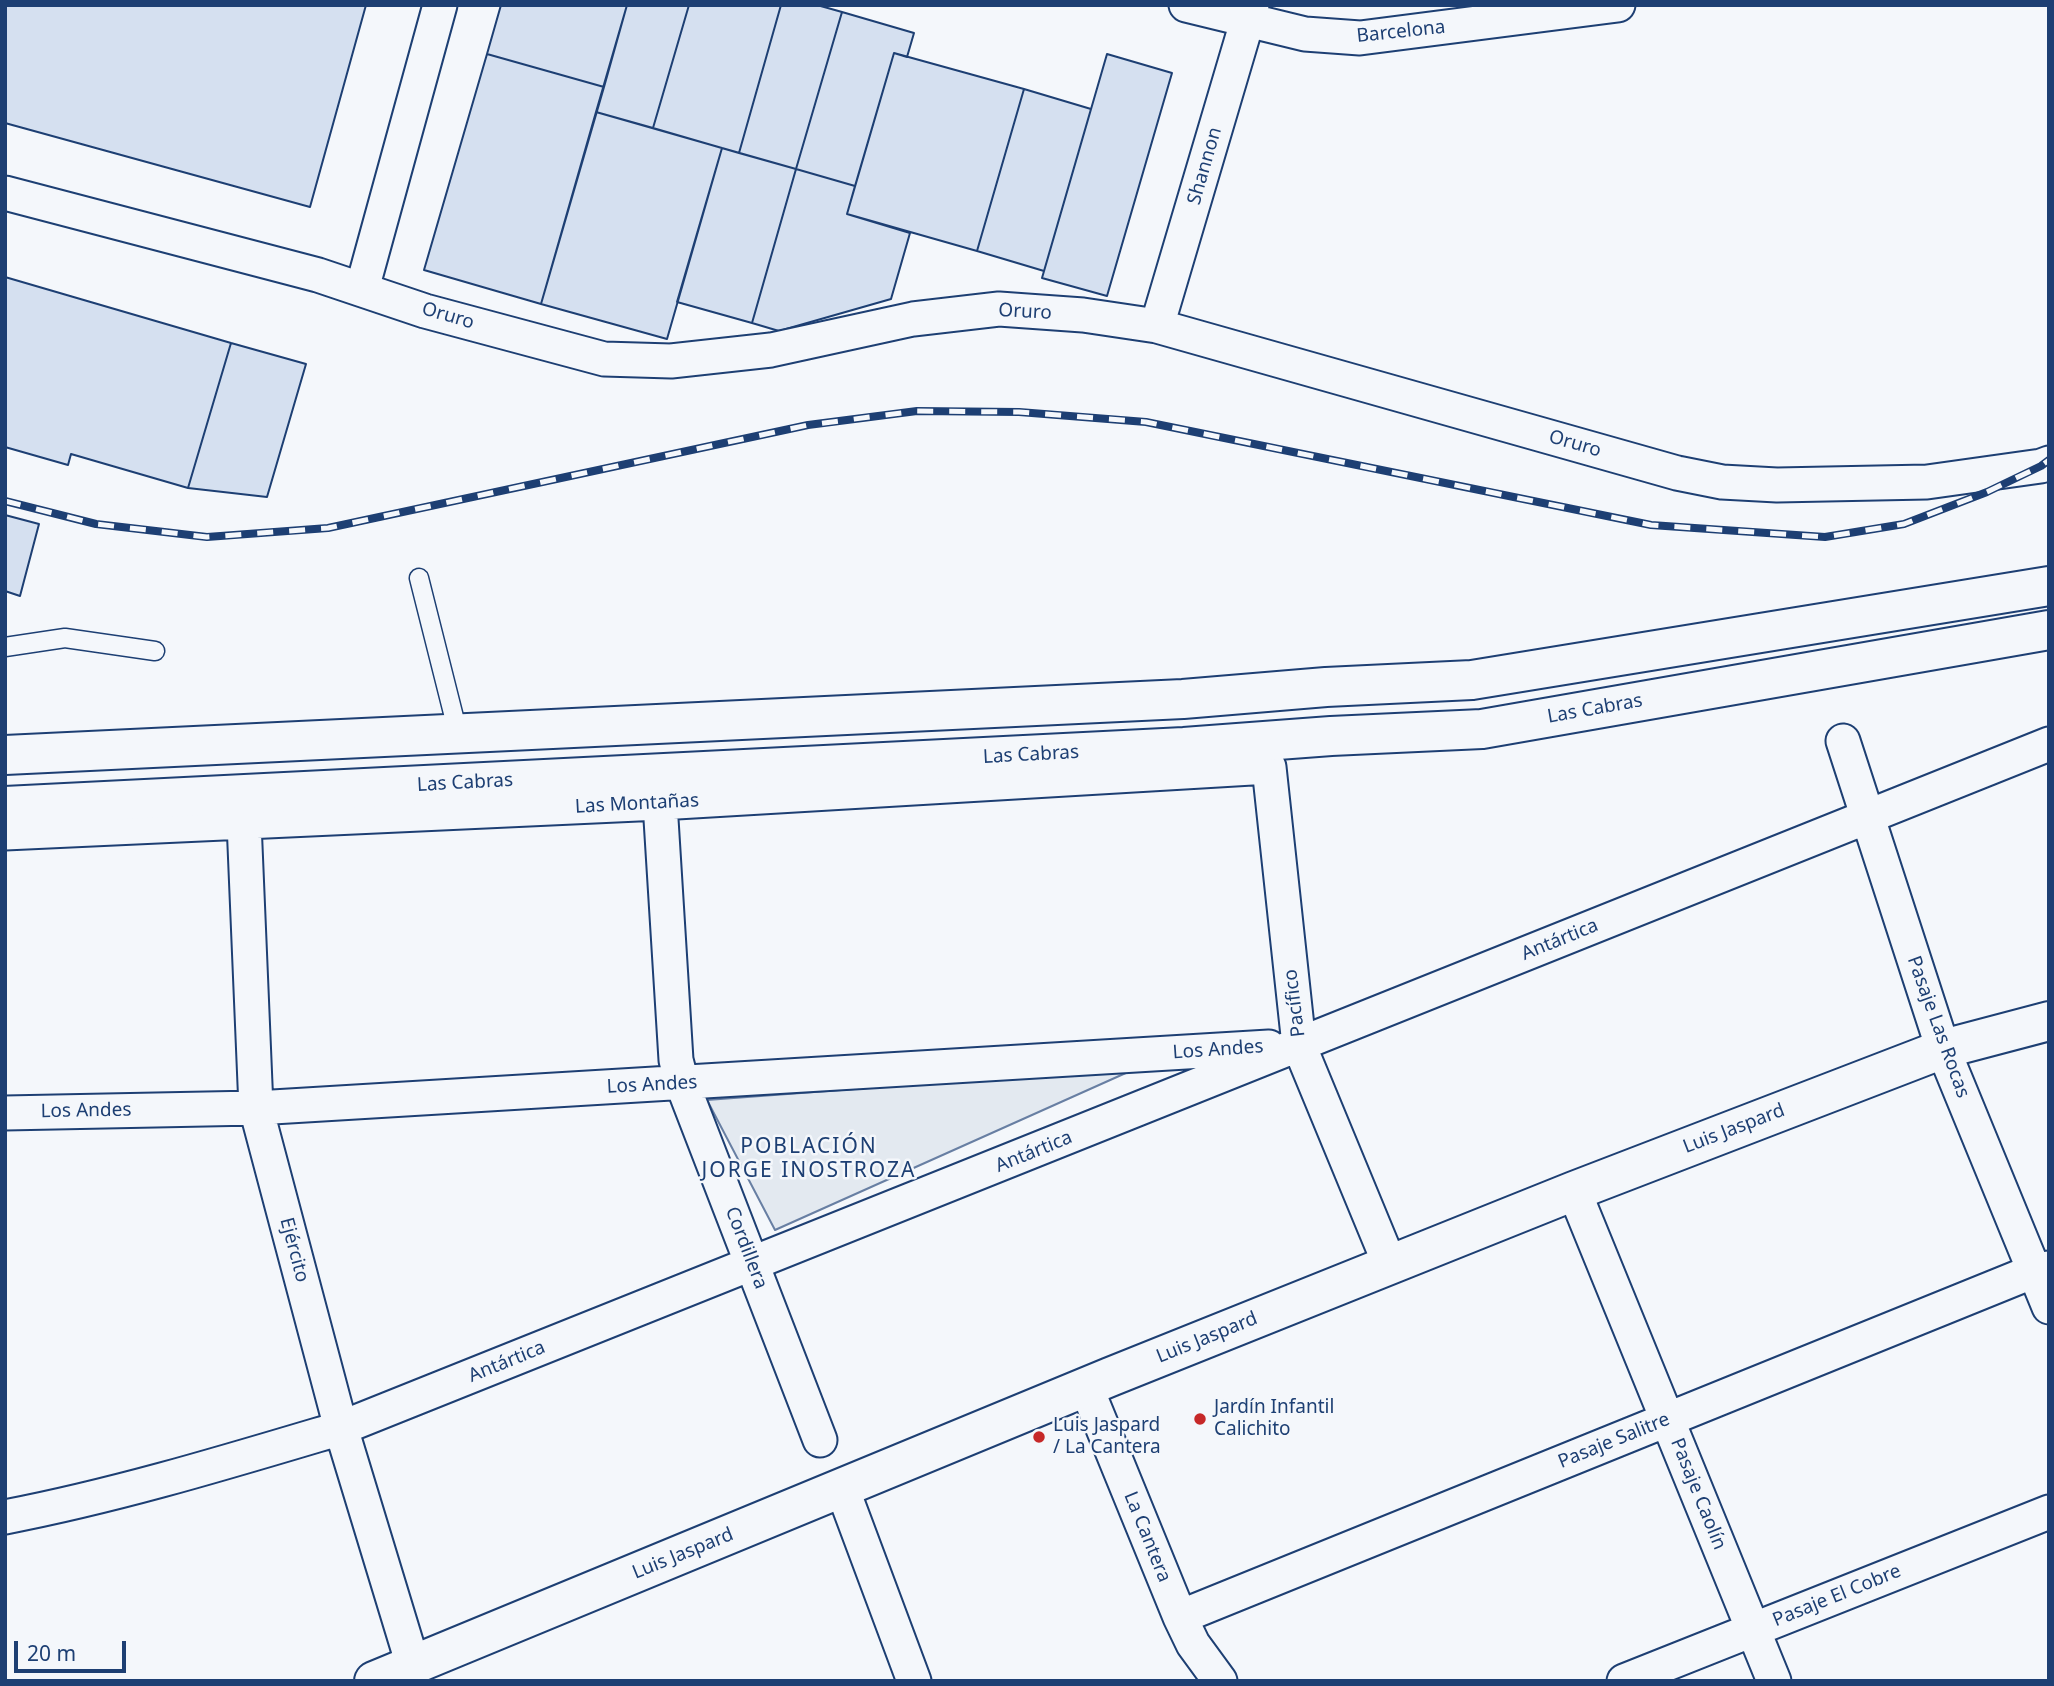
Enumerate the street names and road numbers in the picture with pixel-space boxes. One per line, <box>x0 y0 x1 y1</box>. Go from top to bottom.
street label: Barcelona <box>1355 16 1447 48</box>
street label: Shannon <box>1183 125 1227 207</box>
street label: Oruro <box>419 298 477 334</box>
street label: Oruro <box>998 299 1052 325</box>
street label: Oruro <box>1546 426 1604 462</box>
street label: Las Cabras <box>1546 689 1644 729</box>
street label: Las Cabras <box>982 741 1080 769</box>
street label: Las Cabras <box>416 769 514 797</box>
street label: Las Montañas <box>574 789 700 819</box>
street label: Antártica <box>1518 914 1602 966</box>
street label: Pasaje Las Rocas <box>1902 953 1974 1101</box>
street label: Pacífico <box>1280 968 1310 1038</box>
street label: Los Andes <box>1172 1035 1264 1065</box>
street label: Los Andes <box>606 1071 698 1099</box>
street label: Los Andes <box>40 1099 132 1123</box>
street label: Luis Jaspard <box>1680 1099 1788 1159</box>
street label: Antártica <box>992 1126 1076 1178</box>
street label: Cordillera <box>720 1204 772 1292</box>
street label: Ejército <box>274 1215 314 1285</box>
street label: Luis Jaspard <box>1153 1307 1261 1369</box>
street label: Antártica <box>465 1336 549 1388</box>
street label: Pasaje Salitre <box>1555 1408 1673 1474</box>
street label: Pasaje Caolín <box>1665 1435 1731 1553</box>
street label: La Cantera <box>1119 1488 1175 1586</box>
street label: Luis Jaspard <box>629 1523 737 1585</box>
street label: Pasaje El Cobre <box>1770 1560 1904 1632</box>

